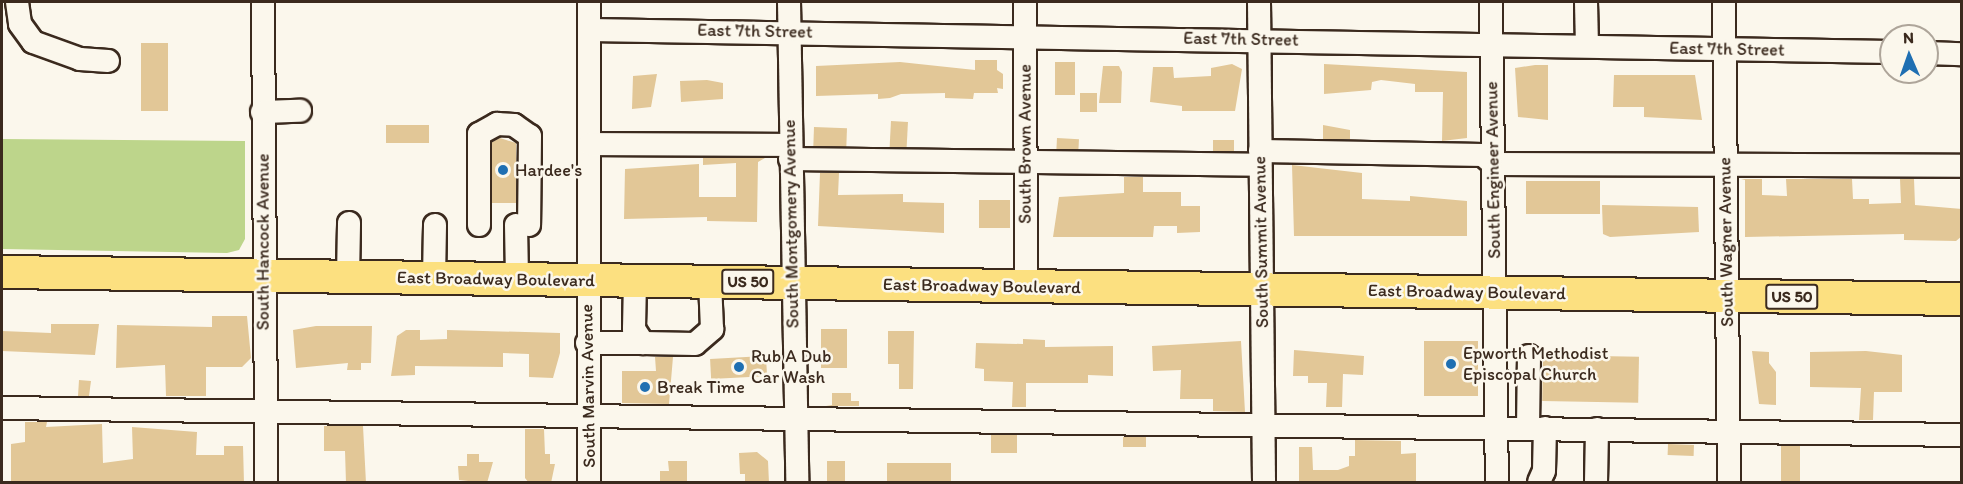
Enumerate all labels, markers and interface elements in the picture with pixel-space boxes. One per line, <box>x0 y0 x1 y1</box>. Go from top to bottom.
street label: East 7th Street <box>698 19 812 43</box>
north arrow <box>1879 24 1939 84</box>
street label: East 7th Street <box>1184 27 1298 51</box>
text: N <box>1903 28 1914 47</box>
street label: East 7th Street <box>1670 37 1784 61</box>
street label: South Brown Avenue <box>1014 64 1036 224</box>
street label: South Engineer Avenue <box>1481 81 1505 259</box>
street label: South Montgomery Avenue <box>778 120 804 328</box>
street label: South Hancock Avenue <box>252 154 274 330</box>
street label: South Summit Avenue <box>1249 157 1273 327</box>
street label: South Wagner Avenue <box>1714 158 1738 326</box>
place label: Hardee's <box>515 159 582 181</box>
marker: Hardee's <box>496 163 510 177</box>
street label: East Broadway Boulevard <box>397 266 595 292</box>
road number: US 50 <box>721 269 775 295</box>
street label: East Broadway Boulevard <box>883 273 1081 299</box>
street label: East Broadway Boulevard <box>1368 279 1566 305</box>
road number: US 50 <box>1765 284 1819 310</box>
street label: South Marvin Avenue <box>576 304 600 468</box>
place label: Epworth Methodist Episcopal Church <box>1463 343 1608 386</box>
place label: Rub A Dub Car Wash <box>751 346 832 388</box>
marker: Epworth Methodist Episcopal Church <box>1444 357 1458 371</box>
marker: Rub A Dub Car Wash <box>732 360 746 374</box>
place label: Break Time <box>657 376 745 398</box>
marker: Break Time <box>638 380 652 394</box>

